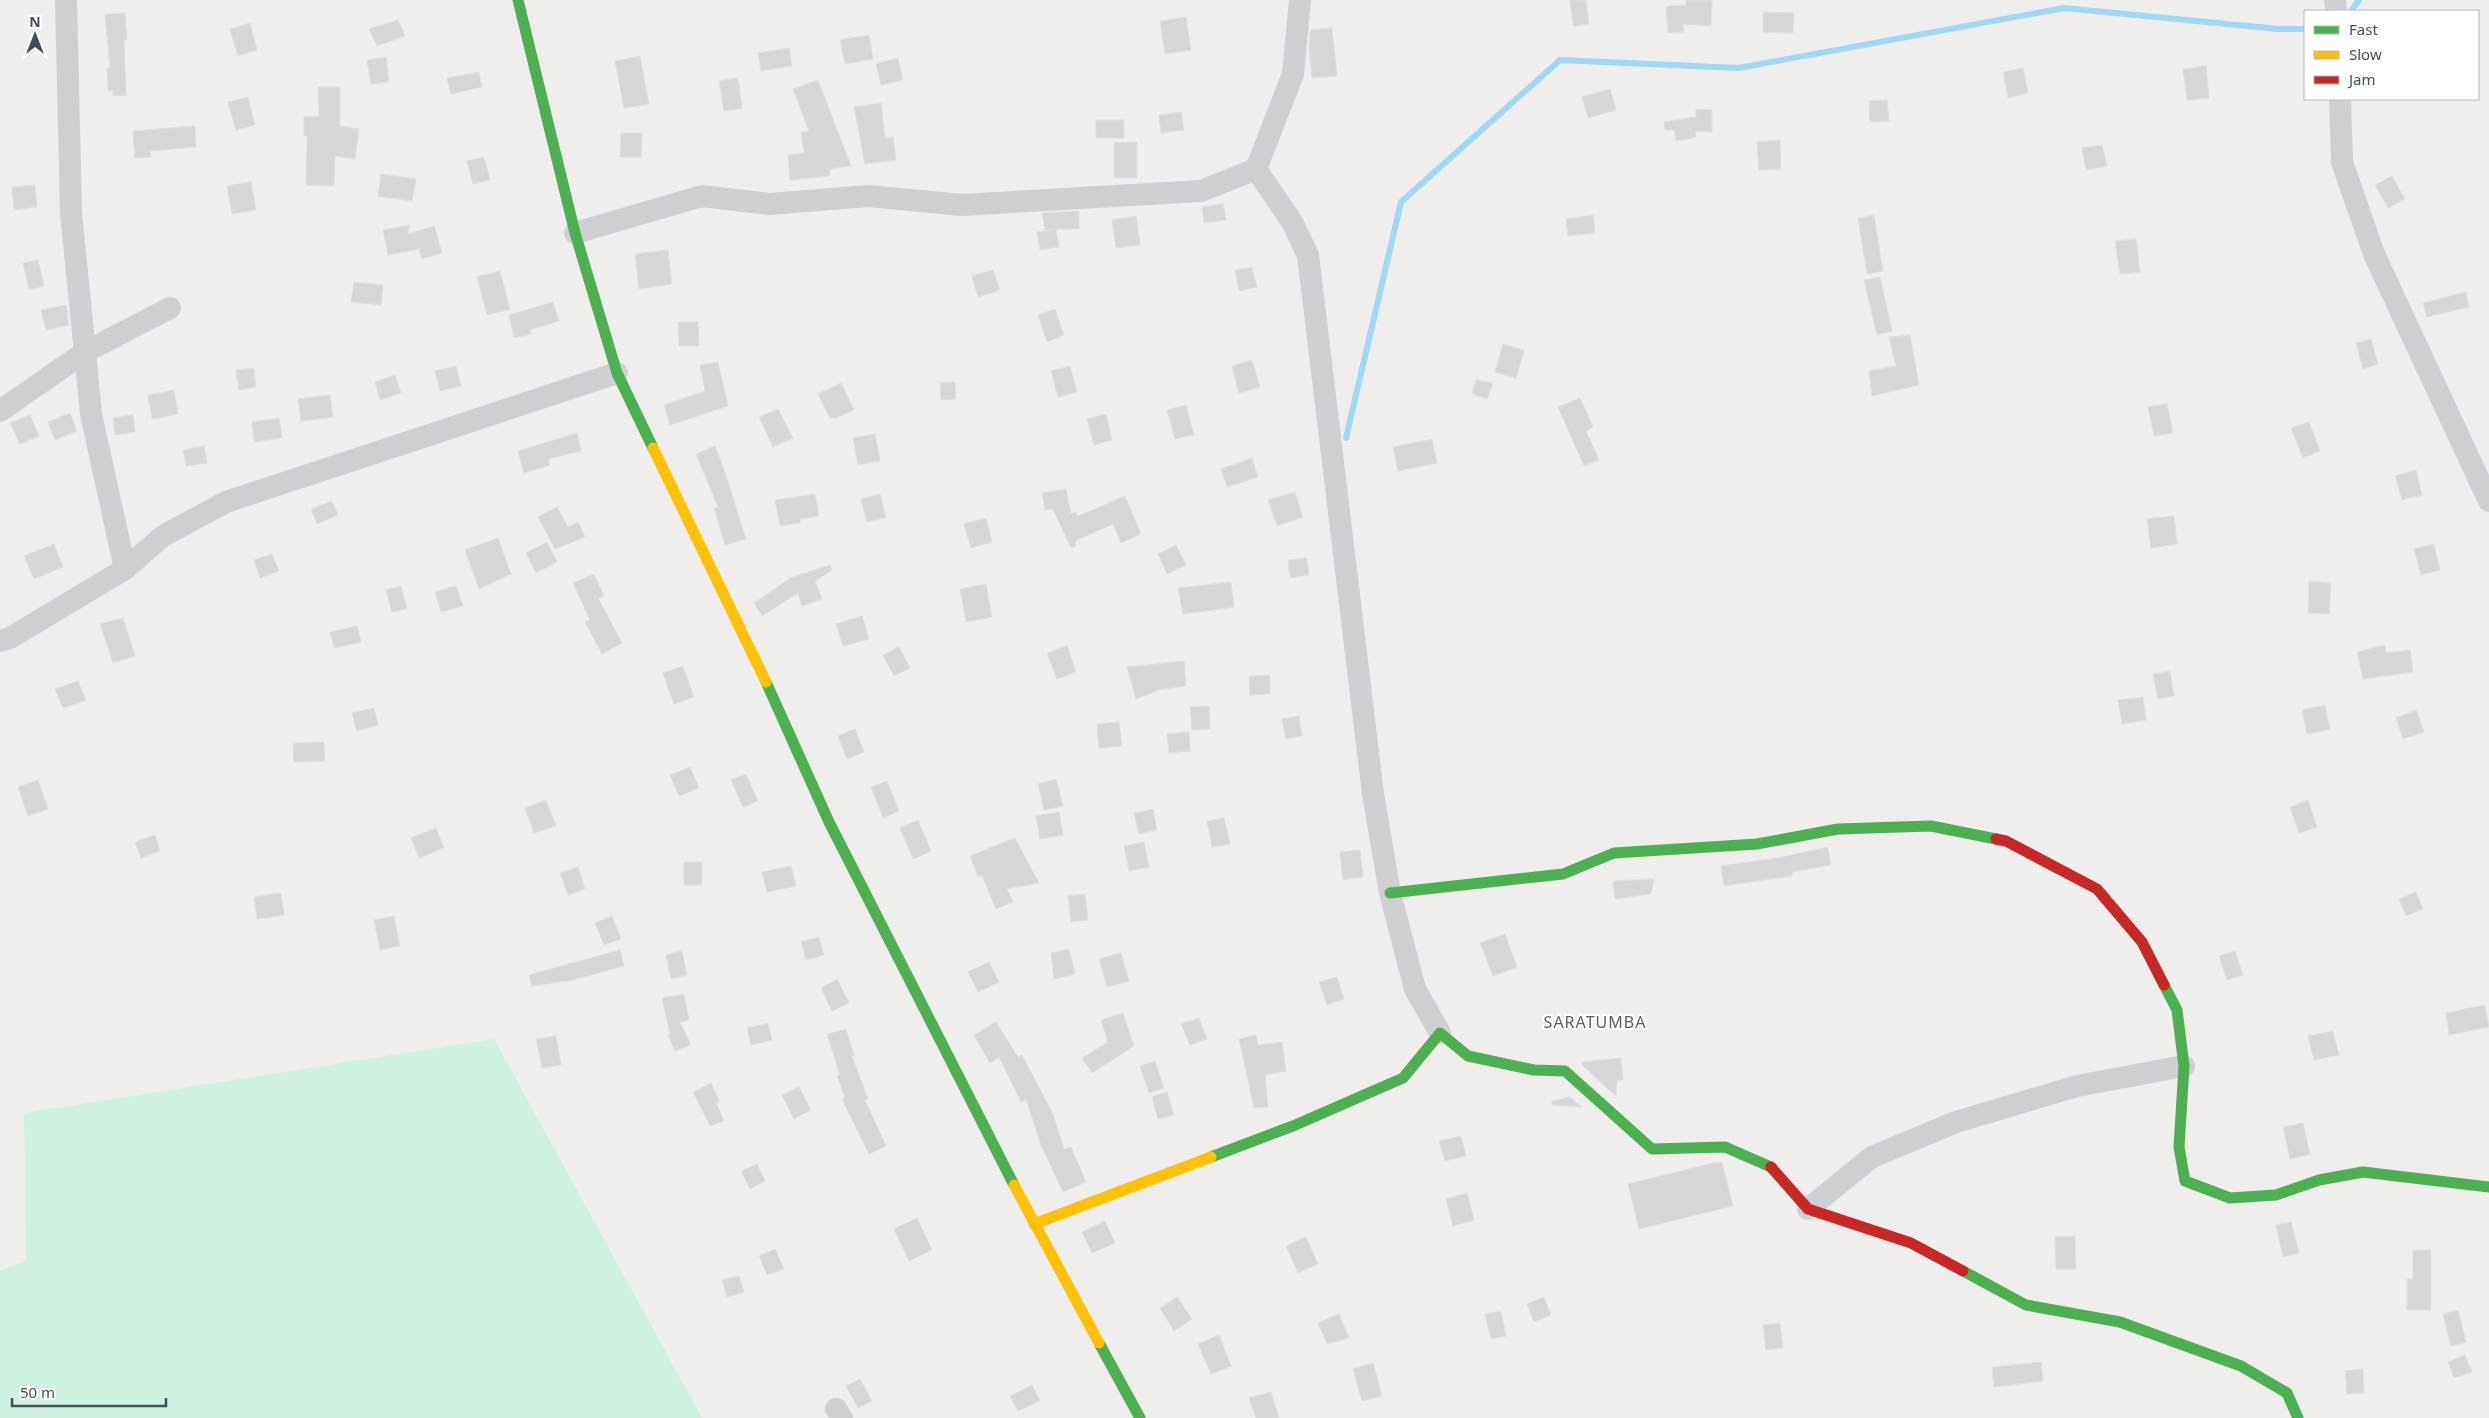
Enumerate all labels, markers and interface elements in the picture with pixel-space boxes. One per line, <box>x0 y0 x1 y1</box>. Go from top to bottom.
north arrow <box>10 10 60 60</box>
legend <box>2304 10 2479 100</box>
text: N <box>29 12 41 31</box>
text: Fast <box>2349 19 2378 39</box>
text: Slow <box>2349 44 2382 64</box>
text: Jam <box>2347 69 2376 89</box>
district label: SARATUMBA <box>1544 1011 1646 1033</box>
scale bar <box>12 1376 166 1408</box>
text: 50 m <box>20 1382 55 1402</box>

